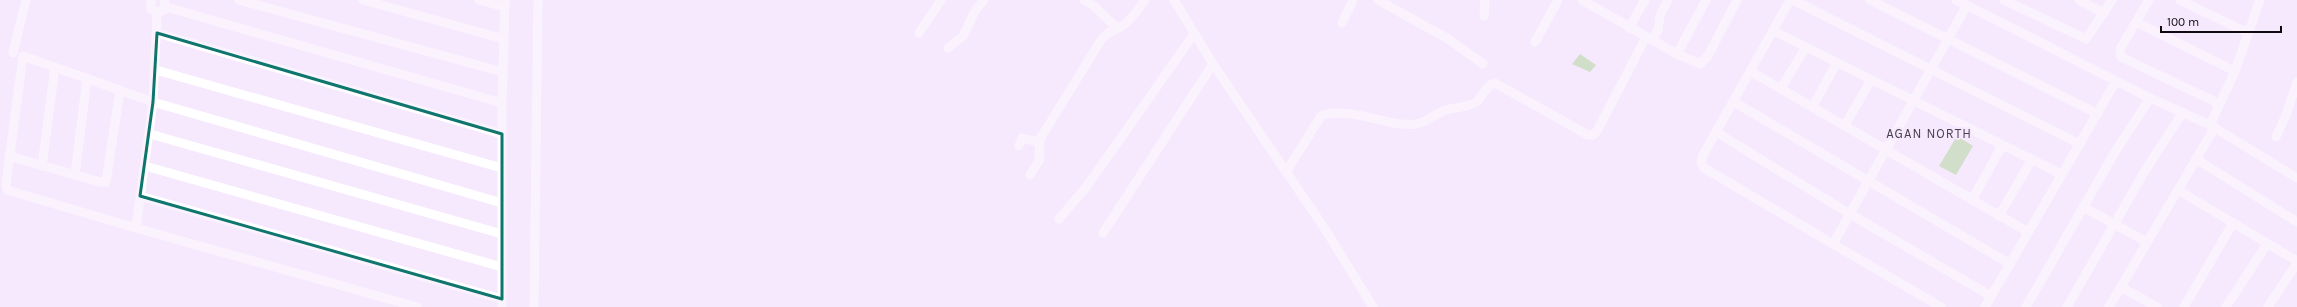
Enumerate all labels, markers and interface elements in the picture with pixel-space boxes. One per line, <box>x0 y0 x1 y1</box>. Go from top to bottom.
scale bar <box>2161 8 2281 34</box>
text: 100 m <box>2167 15 2199 29</box>
district label: AGAN NORTH <box>1886 126 1972 141</box>

